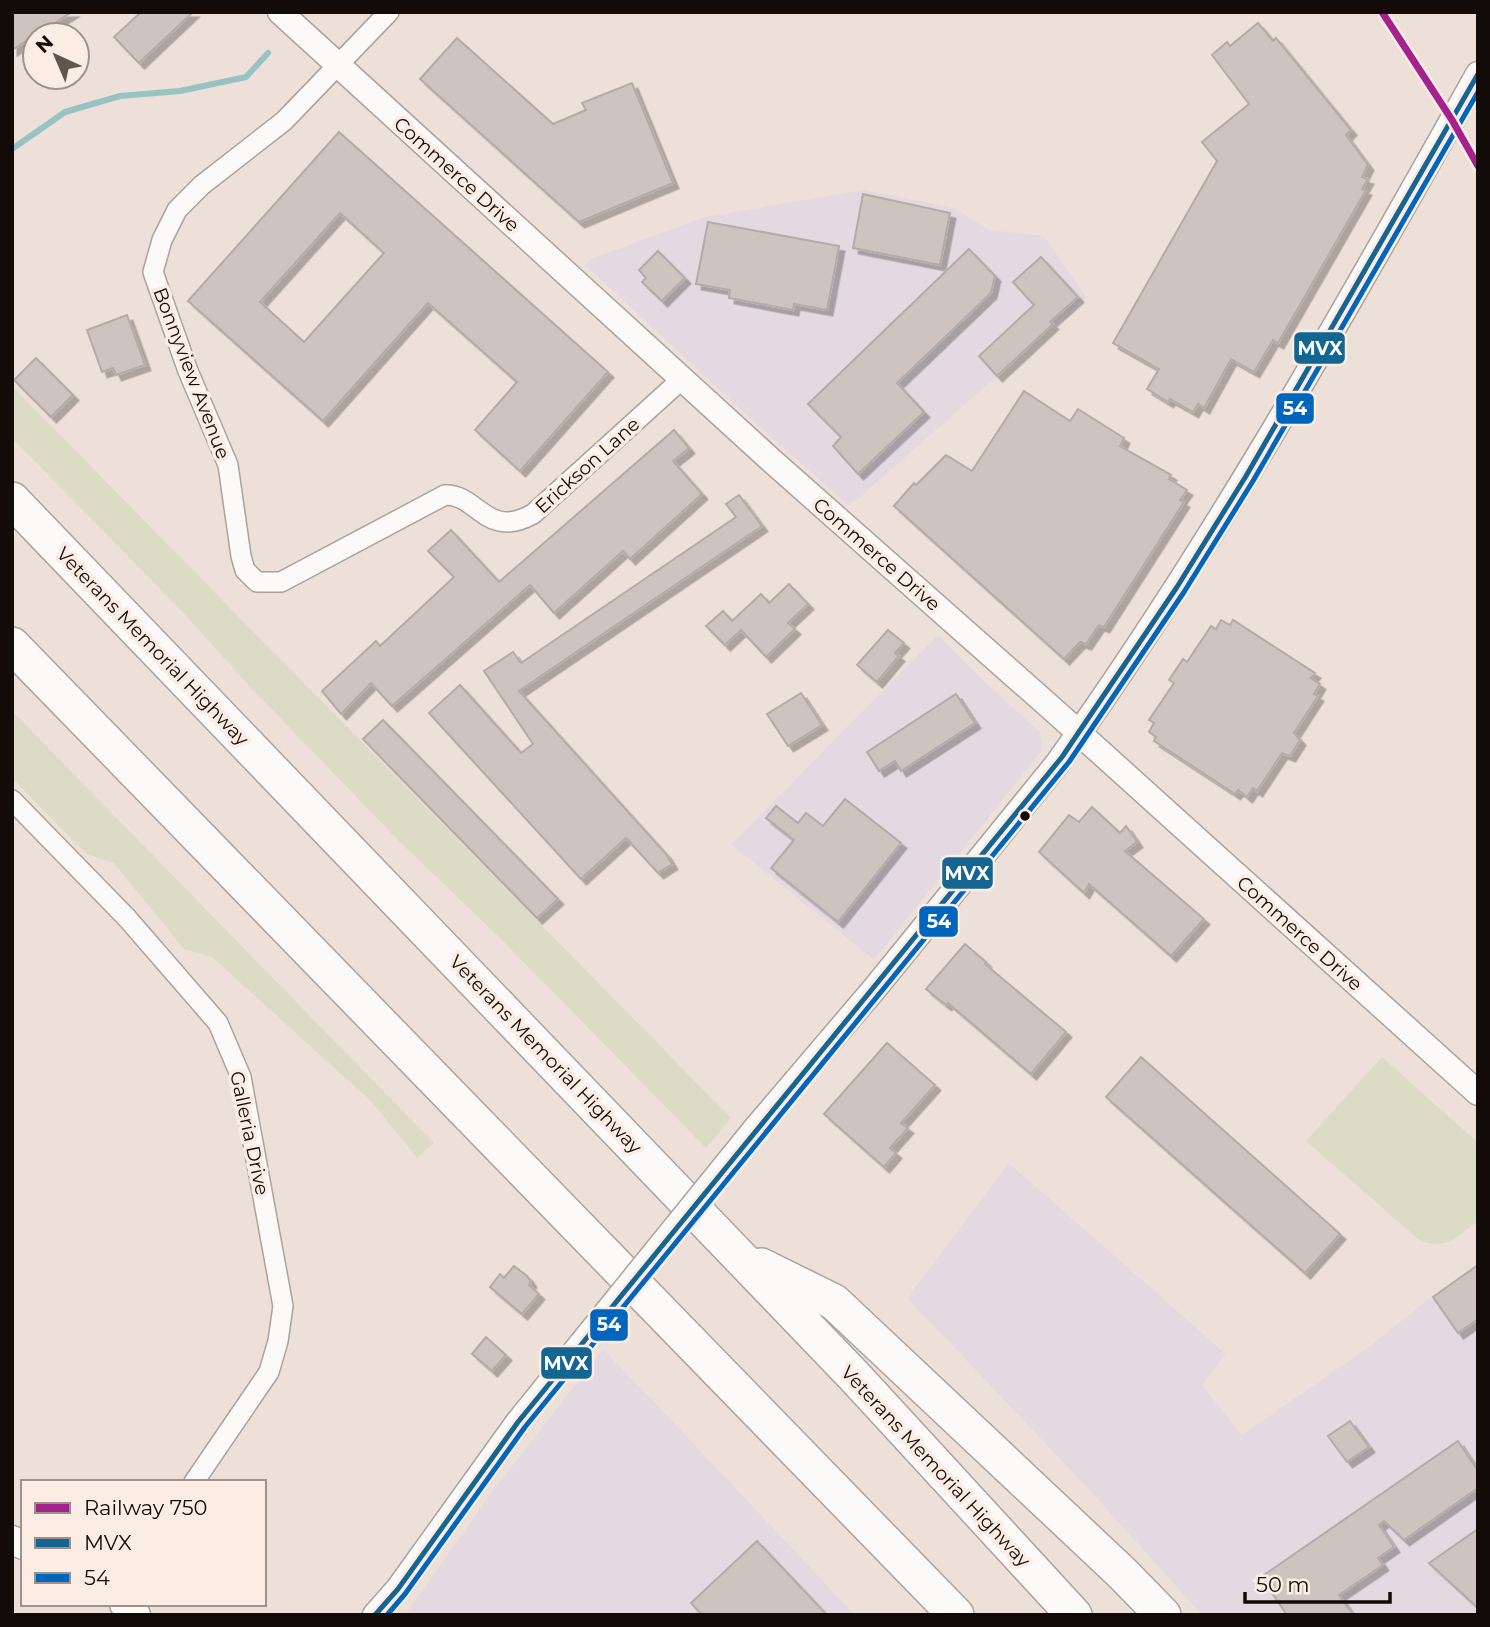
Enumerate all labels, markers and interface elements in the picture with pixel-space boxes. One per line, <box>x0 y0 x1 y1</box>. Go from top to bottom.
north arrow <box>21 21 91 91</box>
text: N <box>31 31 58 58</box>
street label: Commerce Drive <box>389 112 524 237</box>
street label: Bonnyview Avenue <box>148 284 235 462</box>
line badge: MVX <box>1293 331 1346 365</box>
text: MVX <box>1297 337 1343 360</box>
line badge: 54 <box>1275 392 1315 425</box>
text: 54 <box>1283 397 1307 420</box>
street label: Erickson Lane <box>530 412 644 518</box>
street label: Commerce Drive <box>808 493 945 616</box>
street label: Veterans Memorial Highway <box>52 542 254 751</box>
unlabelled marker <box>1018 809 1032 823</box>
line badge: MVX <box>941 856 994 890</box>
text: MVX <box>944 862 990 885</box>
street label: Commerce Drive <box>1232 871 1367 996</box>
line badge: 54 <box>918 905 959 938</box>
text: 54 <box>927 910 951 933</box>
street label: Veterans Memorial Highway <box>445 950 647 1159</box>
street label: Galleria Drive <box>225 1069 274 1197</box>
line badge: 54 <box>589 1308 629 1342</box>
text: 54 <box>597 1313 621 1336</box>
line badge: MVX <box>540 1346 593 1380</box>
text: MVX <box>543 1352 589 1375</box>
street label: Veterans Memorial Highway <box>836 1361 1036 1572</box>
legend <box>21 1480 266 1606</box>
text: Railway 750 <box>84 1495 207 1520</box>
text: MVX <box>84 1530 132 1555</box>
scale bar <box>1245 1560 1390 1604</box>
text: 54 <box>84 1565 110 1590</box>
text: 50 m <box>1256 1572 1310 1597</box>

